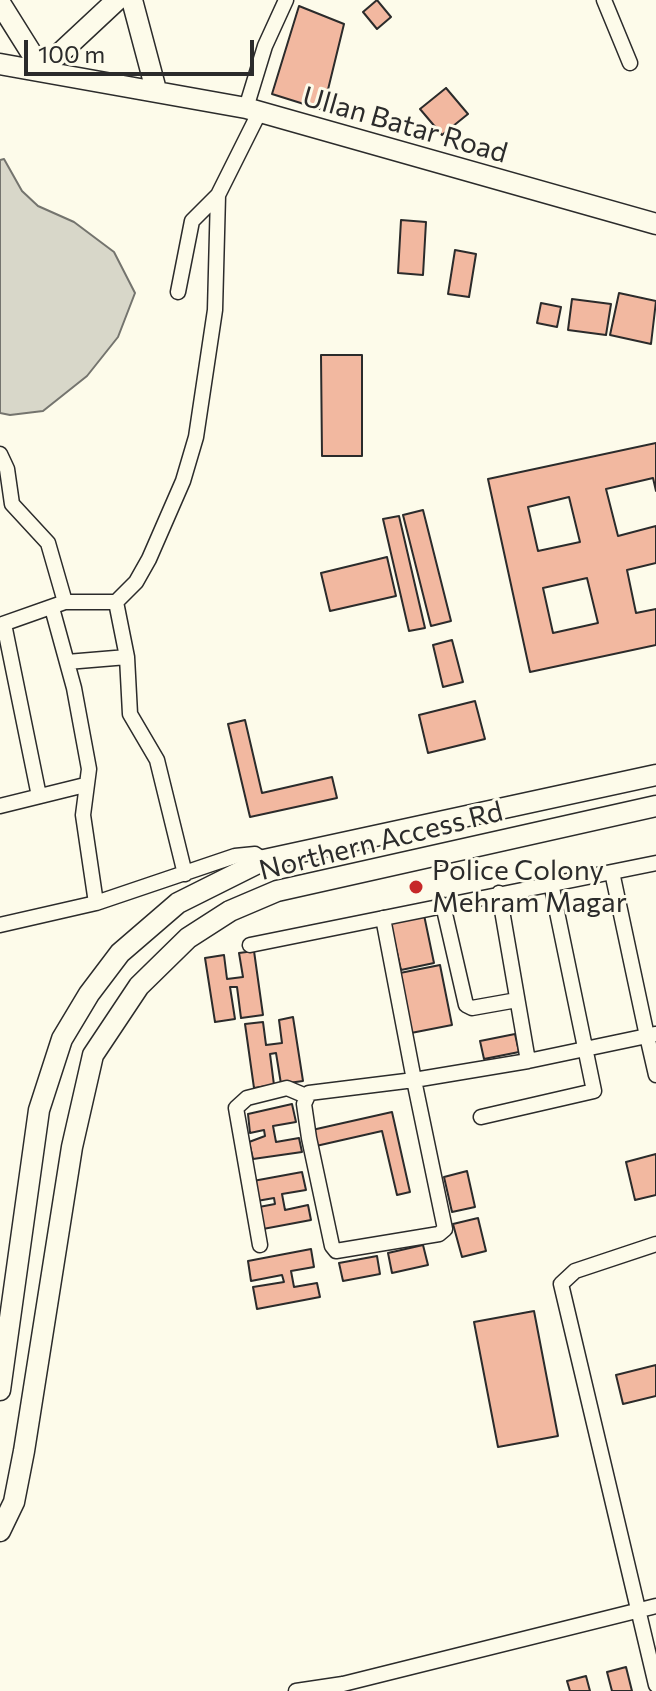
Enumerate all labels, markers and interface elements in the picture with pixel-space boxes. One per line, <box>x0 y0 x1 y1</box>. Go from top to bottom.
scale bar <box>28 24 258 74</box>
text: 100 m <box>38 39 105 68</box>
street label: Ullan Batar Road <box>299 80 511 170</box>
street label: Northern Access Rd <box>256 794 506 888</box>
place label: Police Colony Mehram Magar <box>432 854 627 920</box>
marker: Police Colony Mehram Magar <box>407 878 425 896</box>

